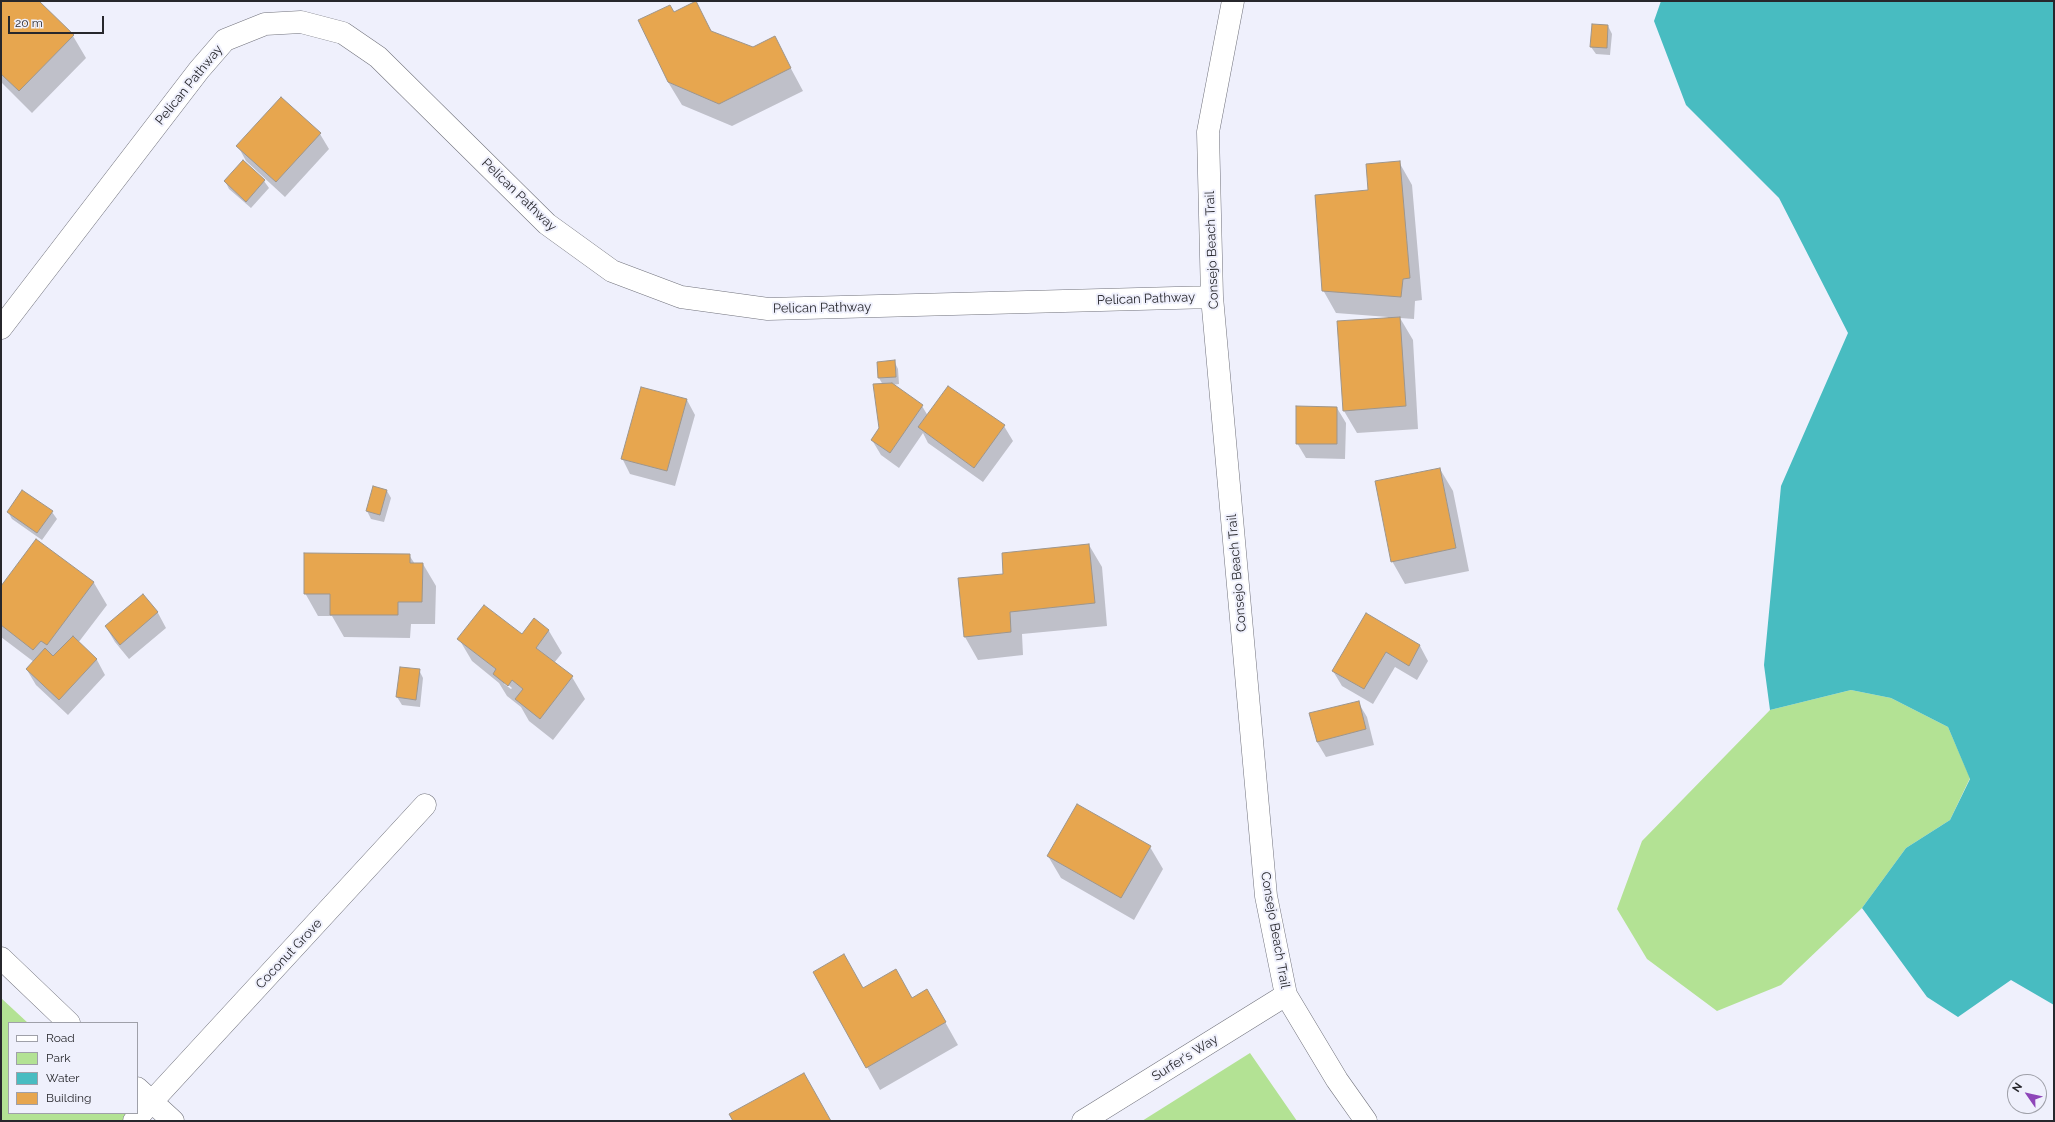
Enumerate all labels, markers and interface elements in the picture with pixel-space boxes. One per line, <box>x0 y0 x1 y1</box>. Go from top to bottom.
scale bar <box>10 8 106 34</box>
text: 20 m <box>15 16 43 30</box>
street label: Pelican Pathway <box>152 42 226 128</box>
street label: Pelican Pathway <box>478 155 560 235</box>
street label: Consejo Beach Trail <box>1202 191 1222 309</box>
street label: Pelican Pathway <box>1097 289 1195 309</box>
street label: Pelican Pathway <box>773 299 871 317</box>
street label: Consejo Beach Trail <box>1224 513 1250 633</box>
street label: Consejo Beach Trail <box>1257 870 1293 990</box>
street label: Coconut Grove <box>253 916 325 992</box>
legend <box>8 1022 138 1114</box>
text: Road <box>46 1031 75 1045</box>
street label: Surfer's Way <box>1149 1031 1221 1085</box>
text: Park <box>46 1051 71 1065</box>
text: Water <box>46 1071 80 1085</box>
north arrow <box>2007 1074 2047 1114</box>
text: N <box>2010 1080 2025 1095</box>
text: Building <box>46 1091 92 1105</box>

